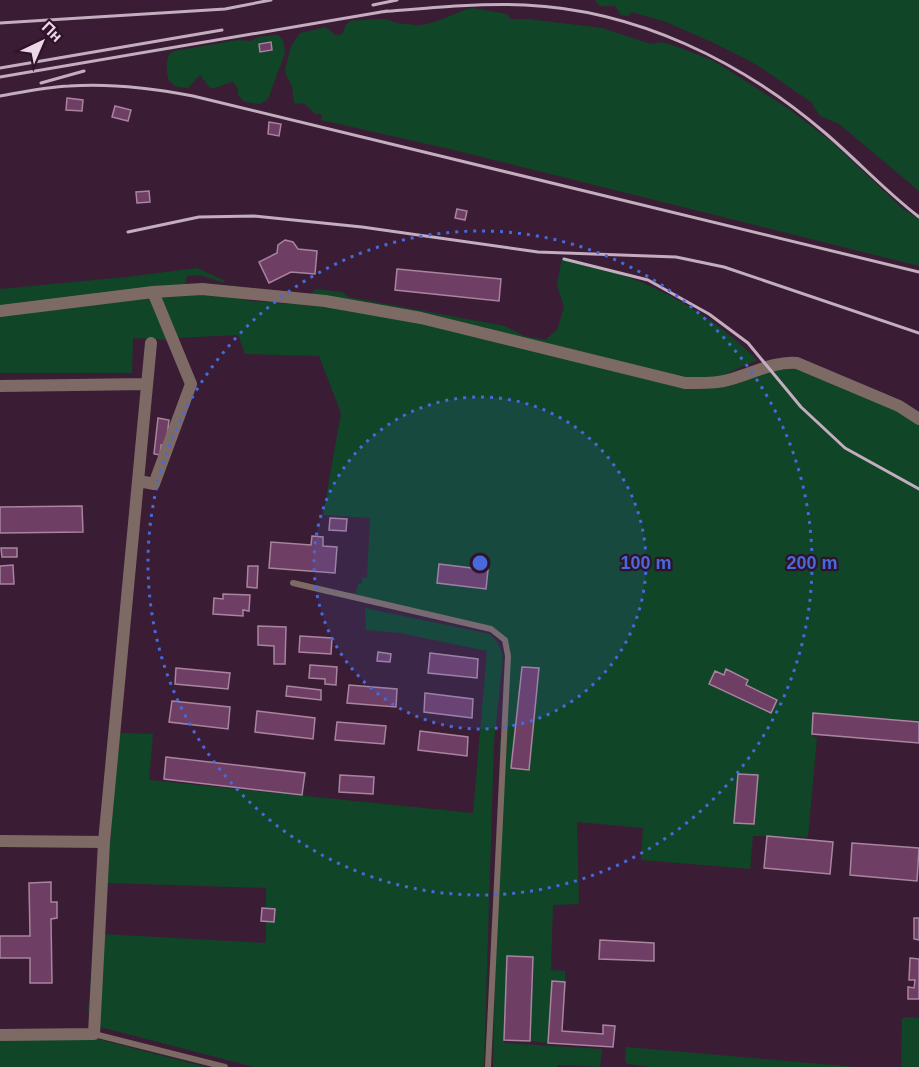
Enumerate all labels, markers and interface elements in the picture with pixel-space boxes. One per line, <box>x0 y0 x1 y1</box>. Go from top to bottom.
north arrow <box>12 12 72 72</box>
text: Пн <box>39 18 66 45</box>
centre of rings <box>470 553 490 573</box>
text: 100 m <box>620 553 672 573</box>
text: 200 m <box>786 553 838 573</box>

